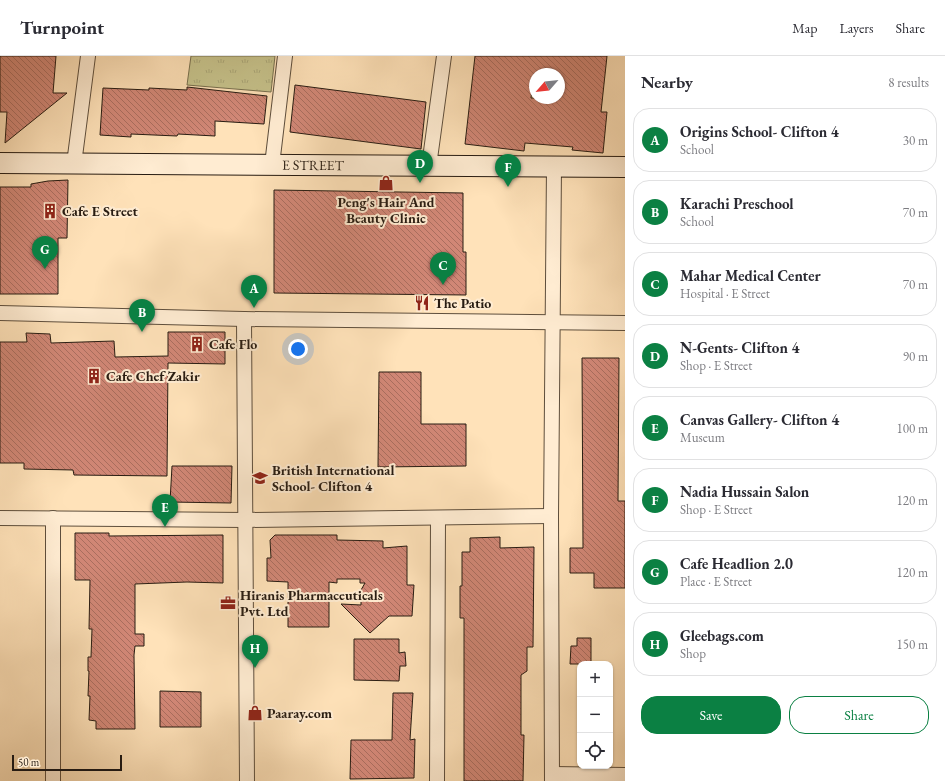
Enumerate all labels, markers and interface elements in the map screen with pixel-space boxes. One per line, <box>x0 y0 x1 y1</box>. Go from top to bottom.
text: Turnpoint <box>20 15 104 40</box>
text: Map <box>792 19 817 37</box>
text: Layers <box>839 19 874 37</box>
text: Share <box>896 19 925 37</box>
north arrow <box>529 68 565 104</box>
text: Nearby <box>641 71 693 93</box>
text: 8 results <box>888 74 929 91</box>
text: Origins School- Clifton 4 <box>680 122 839 141</box>
text: A <box>650 132 660 149</box>
text: 30 m <box>903 132 928 149</box>
text: School <box>680 141 714 158</box>
pin: D <box>407 150 433 183</box>
pin: F <box>495 154 521 187</box>
street label: E STREET <box>282 156 345 174</box>
shop icon: Peng's Hair And Beauty Clinic <box>377 174 395 192</box>
place label: Peng's Hair And Beauty Clinic <box>338 193 435 227</box>
text: Karachi Preschool <box>680 194 794 213</box>
building icon: Cafe E Street <box>41 202 59 220</box>
place label: Cafe E Street <box>62 202 139 220</box>
text: B <box>651 204 659 221</box>
text: 70 m <box>903 204 928 221</box>
text: School <box>680 213 714 230</box>
pin: G <box>32 236 58 269</box>
pin: C <box>430 252 456 285</box>
text: Mahar Medical Center <box>680 266 821 285</box>
pin: A <box>241 275 267 308</box>
text: C <box>650 276 660 293</box>
text: 70 m <box>903 276 928 293</box>
text: Hospital · E Street <box>680 285 770 302</box>
restaurant icon: The Patio <box>413 294 431 312</box>
place label: The Patio <box>434 294 491 312</box>
pin: B <box>129 299 155 332</box>
building icon: Cafe Flo <box>188 335 206 353</box>
place label: Cafe Flo <box>209 335 257 353</box>
text: N-Gents- Clifton 4 <box>680 338 799 357</box>
your location <box>288 339 308 359</box>
text: D <box>650 348 660 365</box>
text: 90 m <box>903 348 928 365</box>
text: Shop · E Street <box>680 357 752 374</box>
building icon: Cafe Chef Zakir <box>85 367 103 385</box>
place label: Cafe Chef Zakir <box>106 367 200 385</box>
text: Canvas Gallery- Clifton 4 <box>680 410 839 429</box>
text: E <box>651 420 659 437</box>
text: 100 m <box>897 420 928 437</box>
text: Museum <box>680 429 725 446</box>
place label: British International School- Clifton 4 <box>272 461 394 495</box>
school or university icon: British International School- Clifton 4 <box>251 469 269 487</box>
text: Nadia Hussain Salon <box>680 482 809 501</box>
text: F <box>651 492 659 509</box>
text: 120 m <box>897 492 928 509</box>
pin: E <box>152 494 178 527</box>
text: Shop · E Street <box>680 501 752 518</box>
text: Cafe Headlion 2.0 <box>680 554 793 573</box>
text: G <box>650 564 660 581</box>
text: 120 m <box>897 564 928 581</box>
text: Place · E Street <box>680 573 752 590</box>
place label: Hiranis Pharmaceuticals Pvt. Ltd <box>240 586 383 620</box>
office icon: Hiranis Pharmaceuticals Pvt. Ltd <box>219 594 237 612</box>
text: Gleebags.com <box>680 626 764 645</box>
pin: H <box>242 635 268 668</box>
text: H <box>650 636 660 653</box>
text: 150 m <box>897 636 928 653</box>
text: Shop <box>680 645 706 662</box>
map controls <box>577 661 613 769</box>
button: + <box>577 661 613 697</box>
button: Save <box>641 696 781 734</box>
button: Share <box>789 696 929 734</box>
button: − <box>577 697 613 733</box>
shop icon: Paaray.com <box>246 704 264 722</box>
place label: Paaray.com <box>267 704 333 722</box>
button: locate <box>577 733 613 769</box>
scale bar <box>12 753 122 772</box>
text: 50 m <box>18 755 39 769</box>

